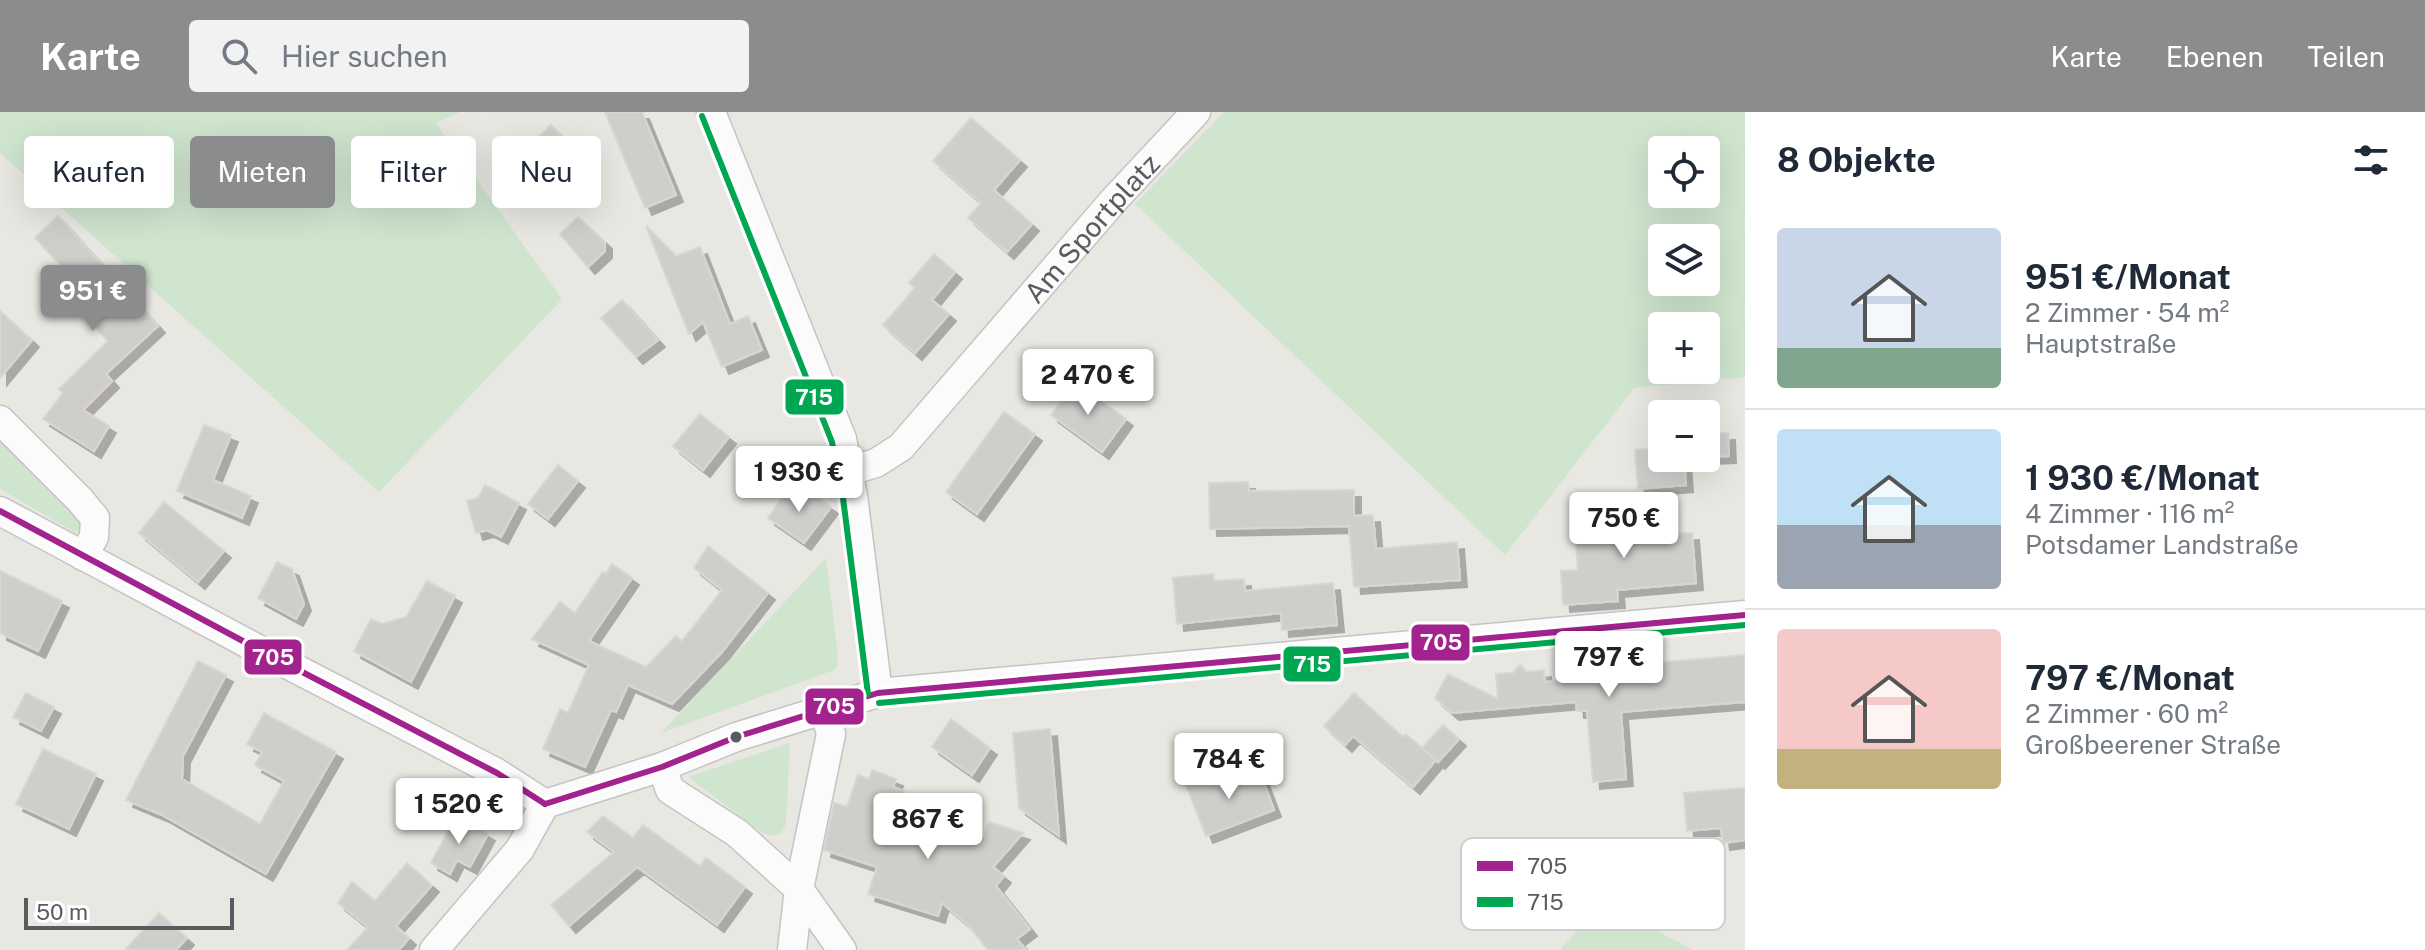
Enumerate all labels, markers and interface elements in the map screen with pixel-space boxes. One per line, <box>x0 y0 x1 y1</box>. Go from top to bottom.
search box <box>189 20 749 92</box>
text: Karte <box>40 34 141 79</box>
icon: search <box>217 34 261 78</box>
text: Hier suchen <box>281 38 448 74</box>
text: Karte <box>2051 40 2122 73</box>
text: Ebenen <box>2166 40 2264 73</box>
text: Teilen <box>2308 40 2385 73</box>
chip: Kaufen <box>24 136 174 208</box>
chip: Mieten <box>190 136 335 208</box>
chip: Filter <box>351 136 476 208</box>
chip: Neu <box>492 136 601 208</box>
map controls <box>1648 136 1720 472</box>
button: locate <box>1648 136 1720 208</box>
icon: filters <box>2349 138 2393 182</box>
text: 8 Objekte <box>1777 140 1936 180</box>
street label: Am Sportplatz <box>1017 146 1166 309</box>
button: layers <box>1648 224 1720 296</box>
text: 951 €/Monat <box>2025 257 2231 297</box>
icon: home <box>1841 260 1937 356</box>
pin: 951 € <box>37 265 149 333</box>
text: 951 € <box>59 275 127 306</box>
text: 2 Zimmer · 54 m² <box>2025 297 2229 328</box>
button: + <box>1648 312 1720 384</box>
text: Hauptstraße <box>2025 328 2177 359</box>
pin: 2 470 € <box>1014 349 1162 417</box>
text: 2 470 € <box>1040 359 1136 390</box>
line badge: 715 <box>784 378 845 416</box>
text: 715 <box>795 384 833 410</box>
button: − <box>1648 400 1720 472</box>
pin: 1 930 € <box>725 446 873 514</box>
text: 1 930 € <box>754 456 844 487</box>
text: 1 930 €/Monat <box>2025 458 2260 498</box>
icon: home <box>1841 461 1937 557</box>
pin: 750 € <box>1568 492 1680 560</box>
text: 4 Zimmer · 116 m² <box>2025 498 2234 529</box>
text: 750 € <box>1587 502 1661 533</box>
text: Potsdamer Landstraße <box>2025 529 2299 560</box>
line badge: 705 <box>1410 623 1471 662</box>
text: 705 <box>1420 629 1462 655</box>
pin: 797 € <box>1553 631 1665 699</box>
line badge: 705 <box>243 638 303 676</box>
text: 797 € <box>1573 641 1645 672</box>
text: 705 <box>252 644 294 670</box>
line badge: 715 <box>1282 645 1342 683</box>
text: 715 <box>1293 651 1331 677</box>
text: 797 €/Monat <box>2025 658 2235 698</box>
icon: home <box>1841 661 1937 757</box>
line badge: 705 <box>804 687 865 726</box>
text: 705 <box>813 693 855 719</box>
text: 2 Zimmer · 60 m² <box>2025 698 2228 729</box>
unlabelled marker <box>728 729 744 745</box>
text: Großbeerener Straße <box>2025 729 2281 760</box>
pin: 784 € <box>1173 733 1285 801</box>
text: 784 € <box>1192 743 1266 774</box>
pin: 1 520 € <box>385 778 533 846</box>
text: 1 520 € <box>414 788 504 819</box>
pin: 867 € <box>872 793 984 861</box>
text: 867 € <box>891 803 965 834</box>
legend <box>1461 838 1725 930</box>
text: 705 <box>1527 853 1567 879</box>
text: 715 <box>1527 889 1564 915</box>
scale bar <box>24 894 234 930</box>
text: 50 m <box>36 899 88 925</box>

